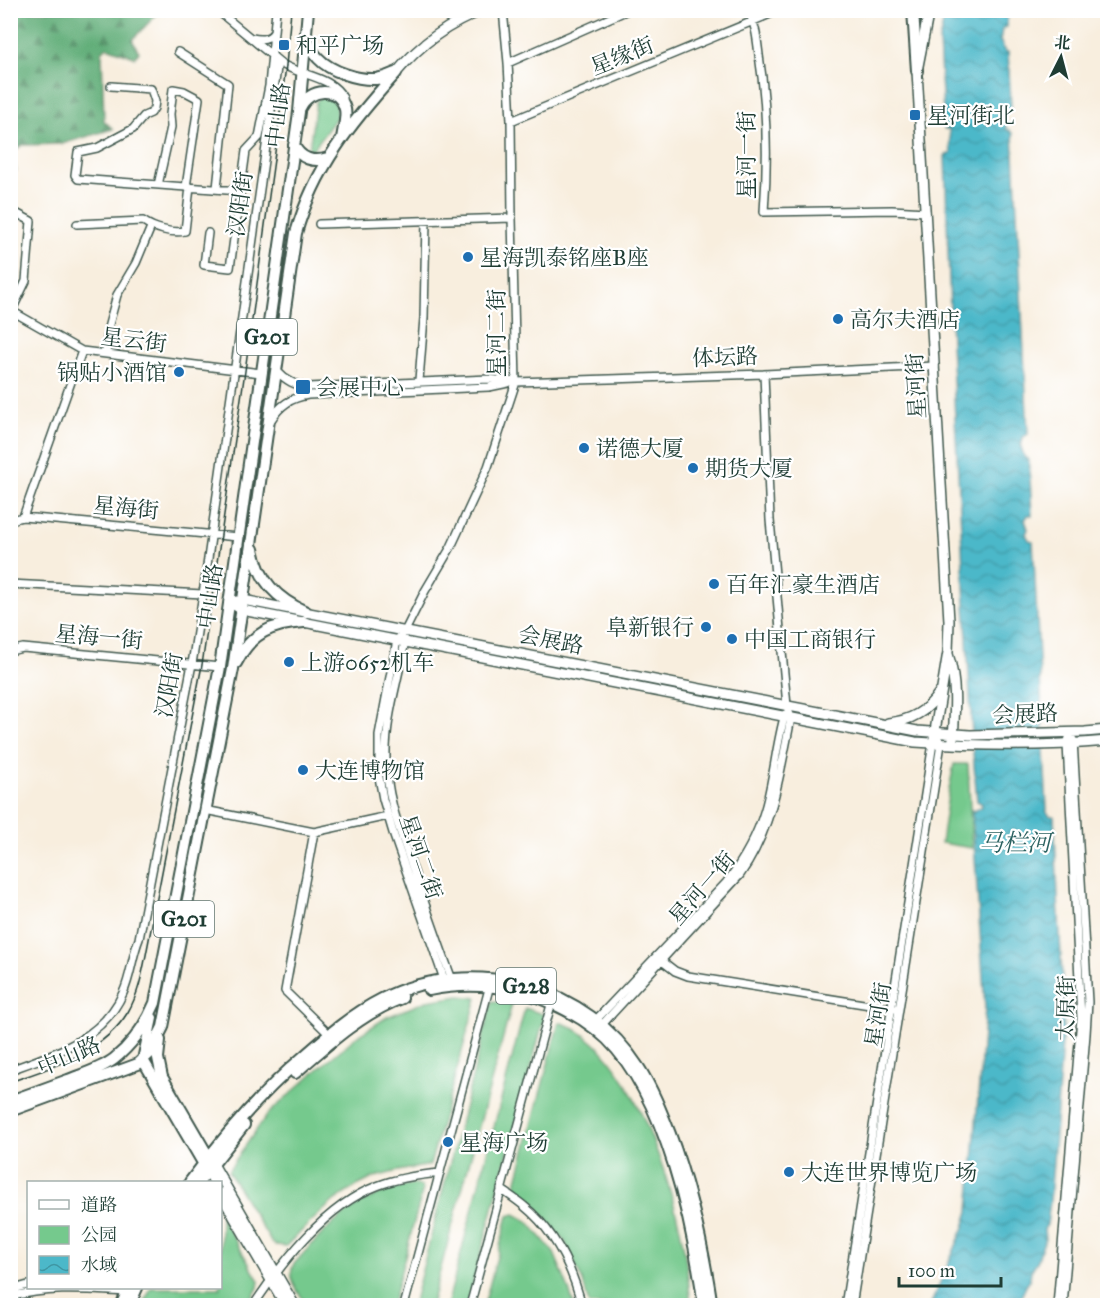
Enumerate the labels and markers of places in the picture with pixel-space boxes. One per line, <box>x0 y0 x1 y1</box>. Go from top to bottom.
place label: 和平广场 <box>296 32 384 59</box>
marker: 和平广场 <box>277 38 291 52</box>
place label: 星河街北 <box>927 102 1015 129</box>
marker: 星河街北 <box>908 108 922 122</box>
place label: 星海凯泰铭座B座 <box>480 244 649 271</box>
marker: 星海凯泰铭座B座 <box>461 250 475 264</box>
place label: 高尔夫酒店 <box>850 306 960 333</box>
marker: 高尔夫酒店 <box>831 312 845 326</box>
place label: 锅贴小酒馆 <box>57 359 167 386</box>
marker: 锅贴小酒馆 <box>172 365 186 379</box>
place label: 会展中心 <box>316 374 404 401</box>
marker: 会展中心 <box>294 378 312 396</box>
place label: 诺德大厦 <box>596 435 684 462</box>
marker: 诺德大厦 <box>577 441 591 455</box>
place label: 期货大厦 <box>705 455 793 482</box>
marker: 期货大厦 <box>686 461 700 475</box>
place label: 百年汇豪生酒店 <box>726 571 880 598</box>
marker: 百年汇豪生酒店 <box>707 577 721 591</box>
place label: 阜新银行 <box>606 614 694 641</box>
marker: 阜新银行 <box>699 620 713 634</box>
place label: 中国工商银行 <box>744 626 876 653</box>
marker: 中国工商银行 <box>725 632 739 646</box>
place label: 上游0652机车 <box>301 649 434 676</box>
marker: 上游0652机车 <box>282 655 296 669</box>
place label: 大连博物馆 <box>315 757 425 784</box>
marker: 大连博物馆 <box>296 763 310 777</box>
place label: 星海广场 <box>460 1129 548 1156</box>
marker: 星海广场 <box>441 1135 455 1149</box>
place label: 大连世界博览广场 <box>801 1159 977 1186</box>
marker: 大连世界博览广场 <box>782 1165 796 1179</box>

